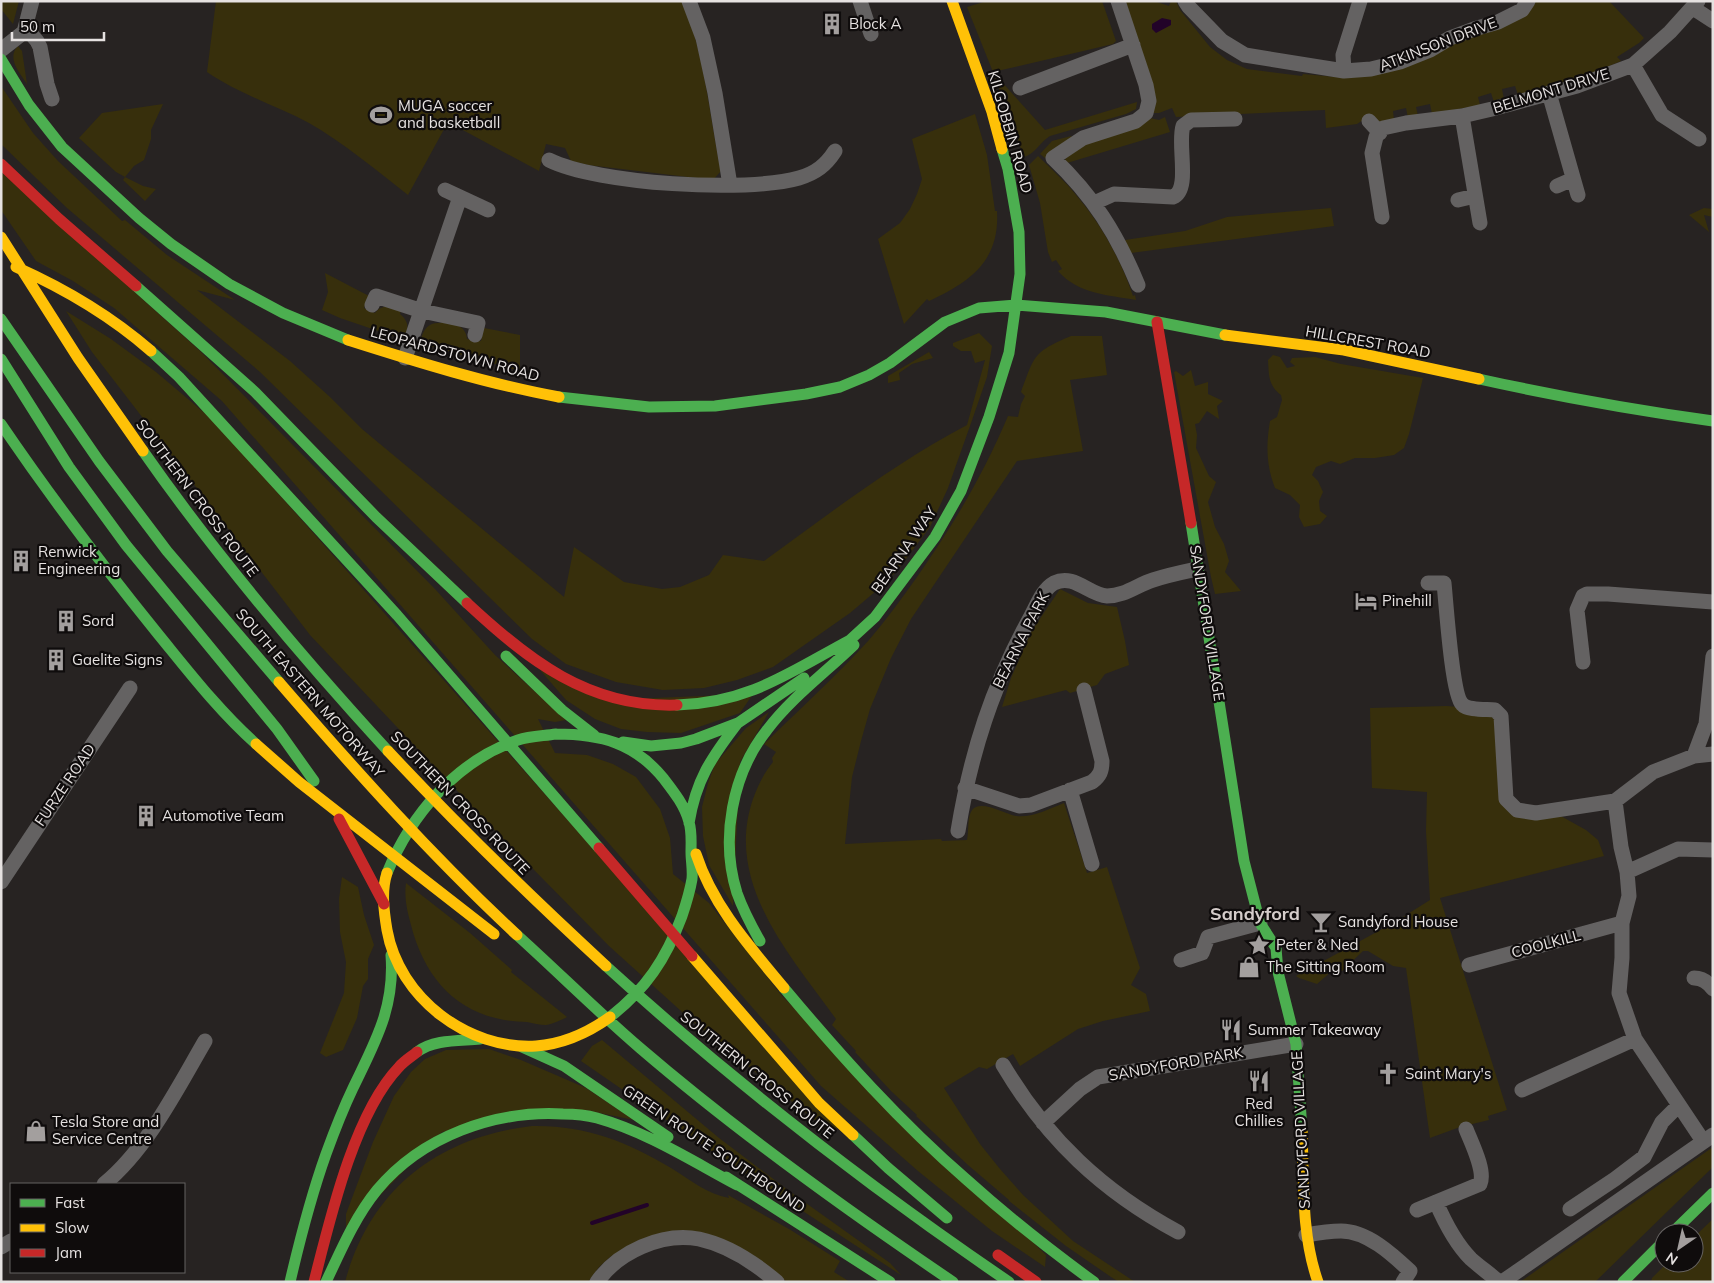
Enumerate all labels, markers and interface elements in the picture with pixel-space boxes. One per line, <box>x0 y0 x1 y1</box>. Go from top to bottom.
scale bar <box>12 10 105 42</box>
building icon: Block A <box>819 11 845 37</box>
street label: ATKINSON DRIVE <box>1376 12 1499 75</box>
place label: Block A <box>849 14 901 33</box>
text: 50 m <box>20 17 55 36</box>
street label: BELMONT DRIVE <box>1490 64 1611 117</box>
street label: KILGOBBIN ROAD <box>984 68 1037 195</box>
place label: MUGA soccer and basketball <box>398 96 500 132</box>
sports icon: MUGA soccer and basketball <box>368 102 394 128</box>
street label: HILLCREST ROAD <box>1304 321 1432 362</box>
street label: LEOPARDSTOWN ROAD <box>368 322 542 385</box>
street label: SOUTHERN CROSS ROUTE <box>132 415 263 580</box>
street label: BEARNA WAY <box>867 502 941 597</box>
place label: Renwick Engineering <box>38 542 120 578</box>
street label: SANDYFORD VILLAGE <box>1186 544 1229 702</box>
building icon: Renwick Engineering <box>8 548 34 574</box>
street label: BEARNA PARK <box>988 588 1053 691</box>
hotel icon: Pinehill <box>1353 588 1379 614</box>
place label: Pinehill <box>1382 591 1432 610</box>
street label: SOUTH EASTERN MOTORWAY <box>232 604 389 782</box>
building icon: Sord <box>53 608 79 634</box>
place label: Sord <box>82 611 114 630</box>
building icon: Gaelite Signs <box>43 647 69 673</box>
place label: Gaelite Signs <box>72 650 163 669</box>
street label: SOUTHERN CROSS ROUTE <box>387 727 534 879</box>
street label: FURZE ROAD <box>30 740 99 830</box>
building icon: Automotive Team <box>133 803 159 829</box>
place label: Automotive Team <box>162 806 284 825</box>
district label: Sandyford <box>1210 902 1300 925</box>
bar icon: Sandyford House <box>1308 909 1334 935</box>
place label: Sandyford House <box>1338 912 1458 931</box>
street label: COOLKILL <box>1509 925 1583 962</box>
place icon: Peter & Ned <box>1246 932 1272 958</box>
place label: Peter & Ned <box>1276 935 1359 954</box>
shop icon: The Sitting Room <box>1236 954 1262 980</box>
place label: The Sitting Room <box>1266 957 1385 976</box>
street label: SOUTHERN CROSS ROUTE <box>677 1007 838 1143</box>
restaurant icon: Summer Takeaway <box>1218 1017 1244 1043</box>
place label: Summer Takeaway <box>1248 1020 1381 1039</box>
street label: SANDYFORD PARK <box>1107 1042 1245 1085</box>
street label: SANDYFORD VILLAGE <box>1287 1051 1314 1209</box>
church icon: Saint Mary's <box>1375 1061 1401 1087</box>
place label: Saint Mary's <box>1405 1064 1491 1083</box>
restaurant icon: Red Chillies <box>1246 1068 1272 1094</box>
street label: GREEN ROUTE SOUTHBOUND <box>619 1080 809 1217</box>
place label: Red Chillies <box>1235 1094 1283 1130</box>
place label: Tesla Store and Service Centre <box>52 1112 159 1148</box>
shop icon: Tesla Store and Service Centre <box>23 1118 49 1144</box>
legend <box>10 1183 185 1273</box>
text: Fast <box>55 1193 85 1212</box>
text: Slow <box>55 1218 89 1237</box>
north arrow <box>1654 1223 1704 1273</box>
text: Jam <box>55 1243 82 1262</box>
text: N <box>1662 1248 1681 1269</box>

